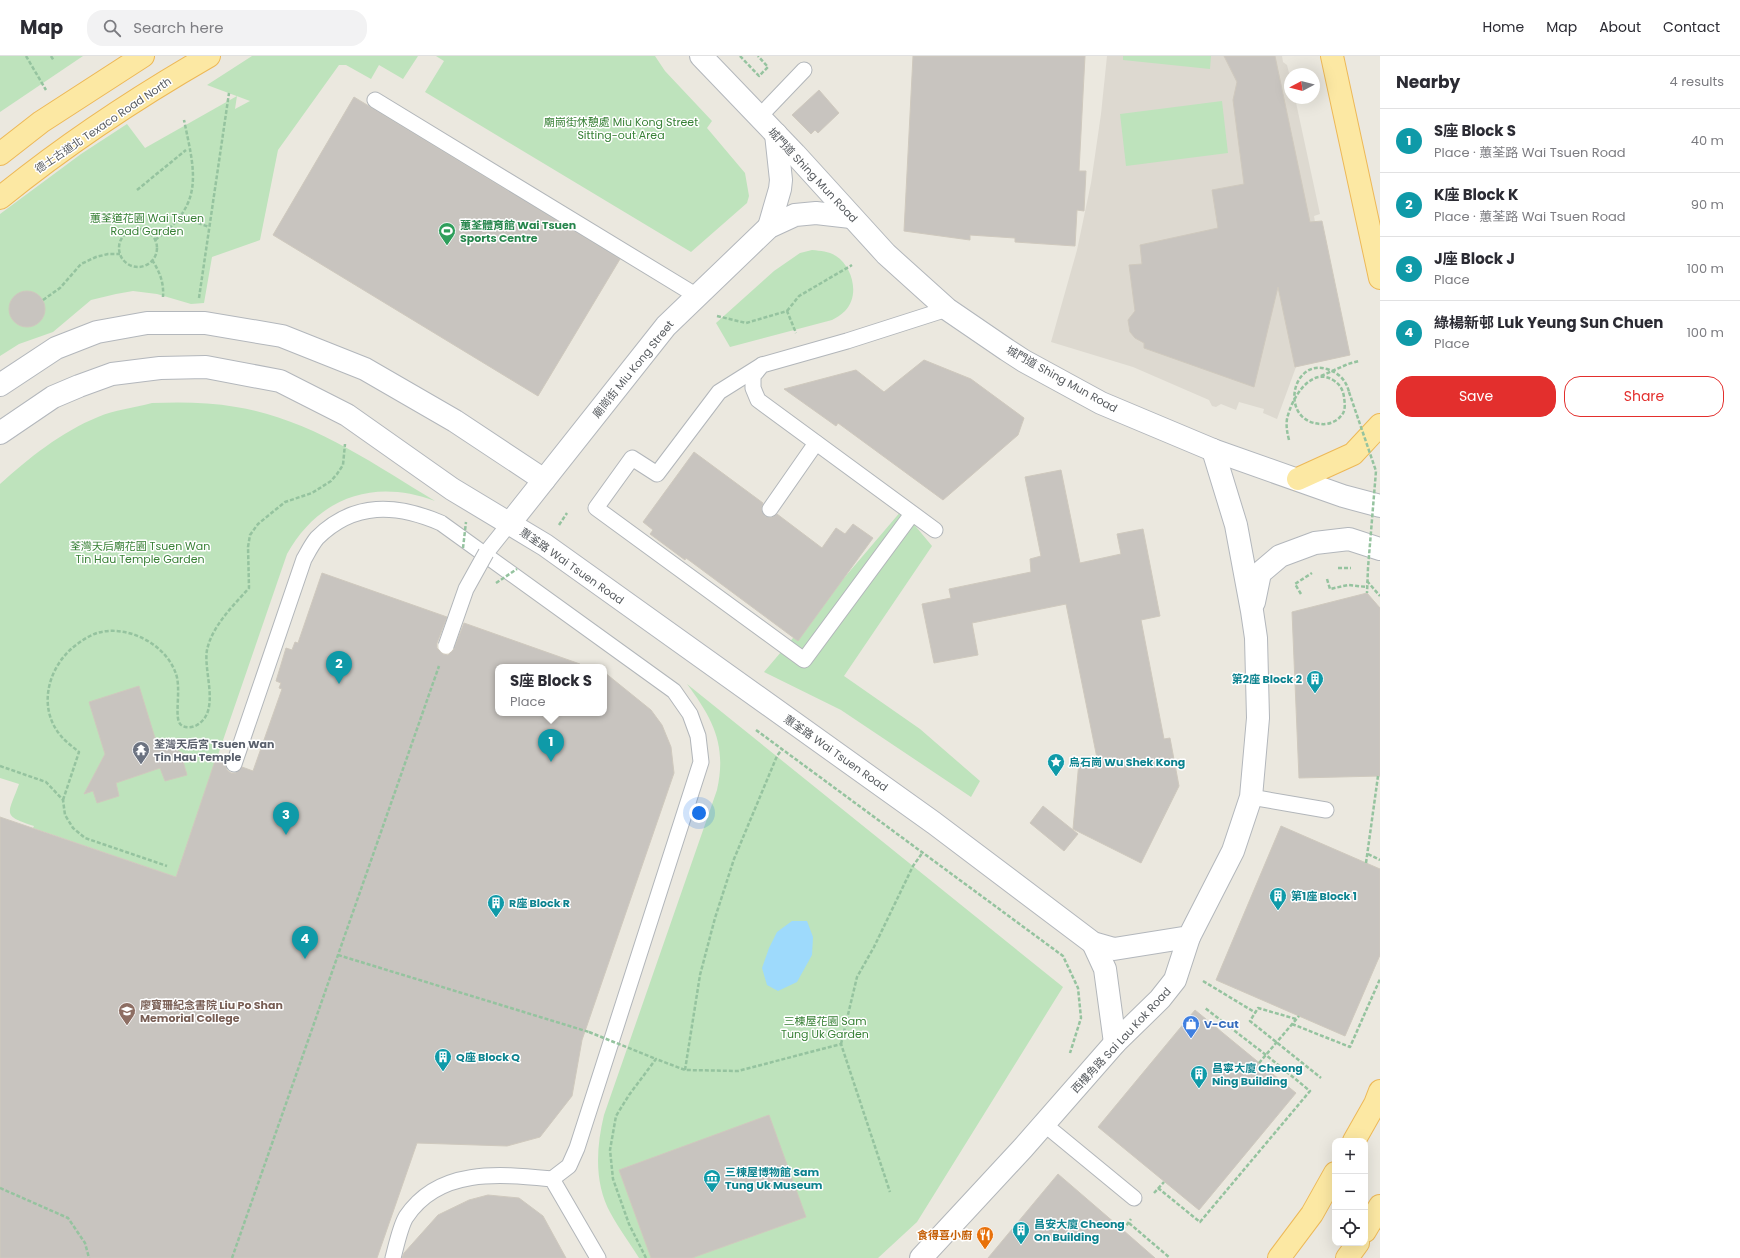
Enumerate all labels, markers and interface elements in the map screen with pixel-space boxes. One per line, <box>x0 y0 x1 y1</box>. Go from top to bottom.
search box <box>87 10 367 46</box>
text: Map <box>20 14 63 41</box>
icon: search <box>101 17 123 39</box>
text: Search here <box>133 17 224 38</box>
text: Home <box>1482 17 1524 37</box>
text: Map <box>1546 17 1577 37</box>
text: About <box>1599 17 1641 37</box>
text: Contact <box>1663 17 1720 37</box>
north arrow <box>1284 68 1320 104</box>
text: Nearby <box>1396 70 1460 94</box>
text: 4 results <box>1670 72 1724 91</box>
street label: 德士古道北 Texaco Road North <box>32 73 174 177</box>
park label: 廟崗街休憩處 Miu Kong Street Sitting-out Area <box>544 114 698 143</box>
text: S座 Block S <box>1434 120 1516 141</box>
street label: 城門道 Shing Mun Road <box>765 124 861 226</box>
text: 1 <box>1407 131 1411 150</box>
text: 40 m <box>1691 131 1724 150</box>
text: Place · 蕙荃路 Wai Tsuen Road <box>1434 143 1626 162</box>
text: K座 Block K <box>1434 184 1518 205</box>
text: 2 <box>1405 195 1413 214</box>
text: 90 m <box>1691 195 1724 214</box>
text: Place · 蕙荃路 Wai Tsuen Road <box>1434 207 1626 226</box>
park label: 蕙荃道花園 Wai Tsuen Road Garden <box>90 210 204 239</box>
place label: 蕙荃體育館 Wai Tsuen Sports Centre <box>460 217 576 246</box>
sports icon: 蕙荃體育館 Wai Tsuen Sports Centre <box>437 221 457 246</box>
text: J座 Block J <box>1434 248 1515 269</box>
text: 3 <box>1405 259 1413 278</box>
text: 100 m <box>1687 259 1724 278</box>
text: Place <box>1434 270 1469 289</box>
text: 綠楊新邨 Luk Yeung Sun Chuen <box>1434 312 1663 333</box>
street label: 廟崗街 Miu Kong Street <box>589 317 677 421</box>
text: 4 <box>1405 323 1413 342</box>
text: 100 m <box>1687 323 1724 342</box>
text: Place <box>1434 334 1469 353</box>
street label: 城門道 Shing Mun Road <box>1004 342 1120 416</box>
button: Save <box>1396 376 1556 417</box>
button: Share <box>1564 376 1724 417</box>
street label: 蕙荃路 Wai Tsuen Road <box>517 524 627 608</box>
park label: 荃灣天后廟花園 Tsuen Wan Tin Hau Temple Garden <box>70 538 210 567</box>
pin: 2 <box>326 651 352 684</box>
popup <box>495 664 607 716</box>
building icon: 第2座 Block 2 <box>1305 669 1325 694</box>
text: S座 Block S <box>510 670 592 691</box>
place label: 第2座 Block 2 <box>1232 671 1302 687</box>
text: Place <box>510 692 545 711</box>
street label: 蕙荃路 Wai Tsuen Road <box>781 711 891 795</box>
pin: 1 <box>538 729 564 762</box>
place label: 荃灣天后宮 Tsuen Wan Tin Hau Temple <box>154 736 274 765</box>
temple icon: 荃灣天后宮 Tsuen Wan Tin Hau Temple <box>131 740 151 765</box>
place icon: 烏石崗 Wu Shek Kong <box>1046 752 1066 777</box>
place label: 烏石崗 Wu Shek Kong <box>1069 754 1185 770</box>
pin: 3 <box>273 802 299 835</box>
your location <box>689 803 709 823</box>
building icon: 第1座 Block 1 <box>1268 886 1288 911</box>
place label: 第1座 Block 1 <box>1291 888 1357 904</box>
building icon: R座 Block R <box>486 893 506 918</box>
place label: R座 Block R <box>509 895 570 911</box>
pin: 4 <box>292 926 318 959</box>
street label: 西樓角路 Sai Lau Kok Road <box>1068 984 1174 1096</box>
place label: 廖寶珊紀念書院 Liu Po Shan Memorial College <box>140 997 283 1026</box>
school or university icon: 廖寶珊紀念書院 Liu Po Shan Memorial College <box>117 1001 137 1026</box>
park label: 三棟屋花園 Sam Tung Uk Garden <box>781 1013 869 1042</box>
shop icon: V-Cut <box>1181 1014 1201 1039</box>
place label: V-Cut <box>1204 1016 1239 1032</box>
building icon: Q座 Block Q <box>433 1047 453 1072</box>
place label: Q座 Block Q <box>456 1049 520 1065</box>
place label: 昌寧大廈 Cheong Ning Building <box>1212 1060 1303 1089</box>
building icon: 昌寧大廈 Cheong Ning Building <box>1189 1064 1209 1089</box>
map controls <box>1332 1138 1368 1246</box>
button: + <box>1332 1138 1368 1174</box>
place label: 三棟屋博物館 Sam Tung Uk Museum <box>725 1164 823 1193</box>
museum icon: 三棟屋博物館 Sam Tung Uk Museum <box>702 1168 722 1193</box>
button: − <box>1332 1174 1368 1210</box>
button: locate <box>1332 1210 1368 1246</box>
place label: 昌安大廈 Cheong On Building <box>1034 1216 1125 1245</box>
building icon: 昌安大廈 Cheong On Building <box>1011 1220 1031 1245</box>
restaurant icon: 食得喜小廚 <box>975 1225 995 1250</box>
place label: 食得喜小廚 <box>917 1227 972 1243</box>

